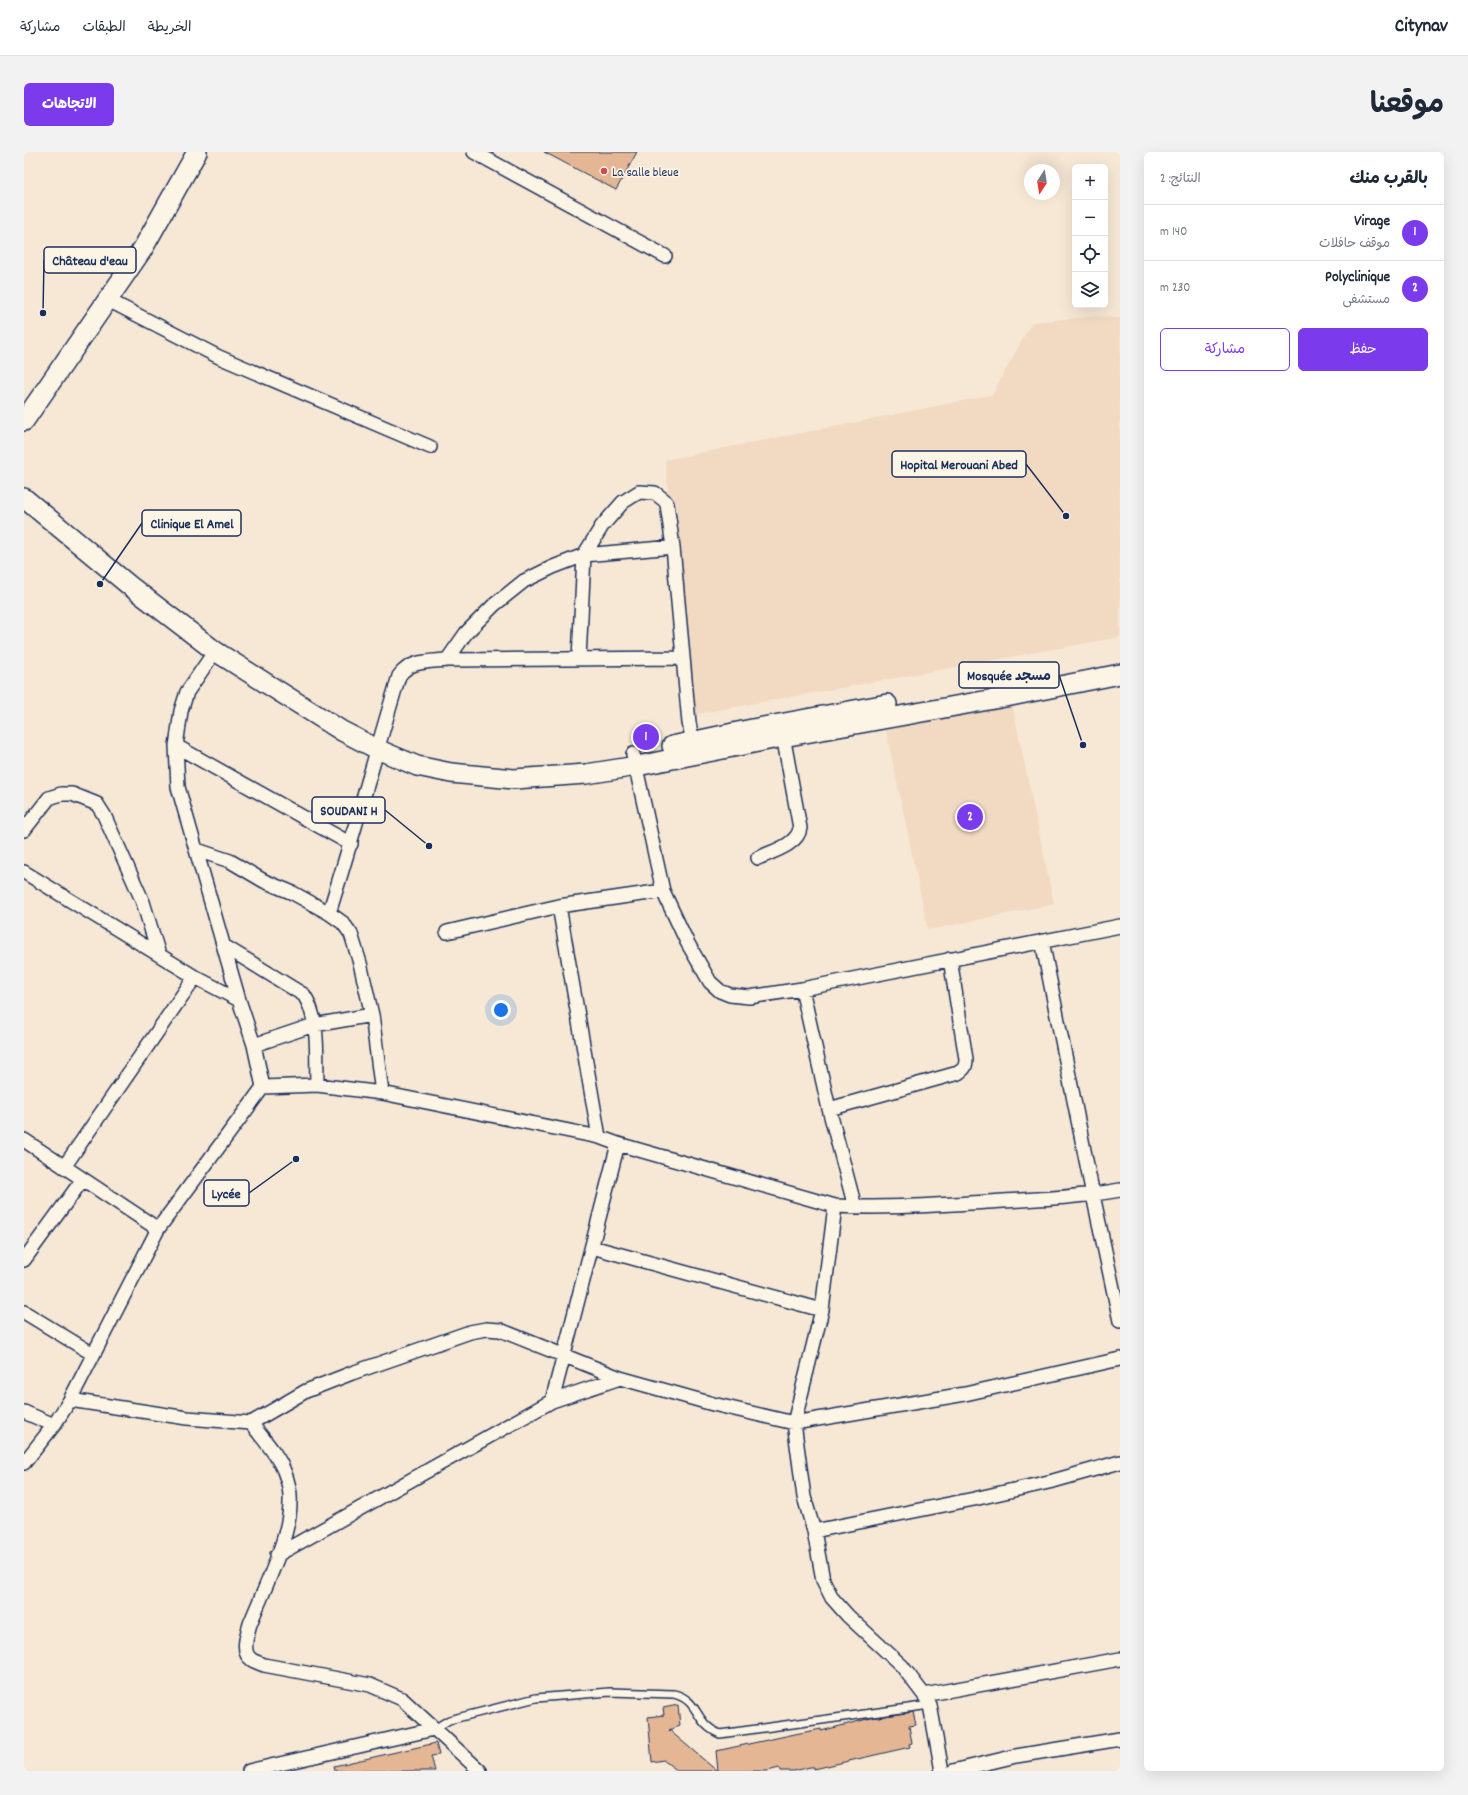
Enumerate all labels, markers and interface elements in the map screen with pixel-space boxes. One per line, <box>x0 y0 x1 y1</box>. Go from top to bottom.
text: Citynav <box>1395 14 1448 41</box>
text: مشاركة <box>20 18 60 38</box>
text: الطبقات <box>82 18 126 38</box>
text: الخريطة <box>148 18 191 38</box>
button: الاتجاهات <box>24 83 114 126</box>
text: موقعنا <box>1370 87 1444 127</box>
place label: La salle bleue <box>612 164 679 183</box>
north arrow <box>1024 164 1060 200</box>
map controls <box>1072 164 1108 308</box>
button: + <box>1072 164 1108 200</box>
marker: La salle bleue <box>599 166 609 176</box>
text: بالقرب منك <box>1350 168 1428 192</box>
text: النتائج: 2 <box>1160 170 1201 189</box>
button: − <box>1072 200 1108 236</box>
text: Virage <box>1354 211 1390 233</box>
text: 140 m <box>1160 223 1187 242</box>
text: 1 <box>1414 223 1416 242</box>
text: موقف حافلات <box>1319 235 1390 254</box>
button: locate <box>1072 236 1108 272</box>
callout: Château d'eau <box>44 247 136 273</box>
text: Château d'eau <box>52 252 128 272</box>
text: Polyclinique <box>1325 267 1390 289</box>
button: layers <box>1072 272 1108 308</box>
text: 230 m <box>1160 279 1190 298</box>
text: 2 <box>1412 279 1418 298</box>
text: مستشفى <box>1342 291 1390 310</box>
button: مشاركة <box>1160 328 1290 371</box>
button: حفظ <box>1298 328 1428 371</box>
callout: Hopital Merouani Abed <box>892 451 1026 477</box>
text: Hopital Merouani Abed <box>900 456 1018 476</box>
callout: Clinique El Amel <box>142 510 241 536</box>
text: Clinique El Amel <box>150 515 234 535</box>
callout: Mosquée مسجد <box>959 662 1059 688</box>
text: Mosquée مسجد <box>967 667 1051 687</box>
pin: 1 <box>633 722 659 752</box>
callout: SOUDANI H <box>312 797 385 823</box>
text: SOUDANI H <box>320 802 378 822</box>
pin: 2 <box>957 802 983 832</box>
your location <box>491 1000 511 1020</box>
callout: Lycée <box>204 1180 249 1206</box>
text: Lycée <box>211 1185 241 1205</box>

